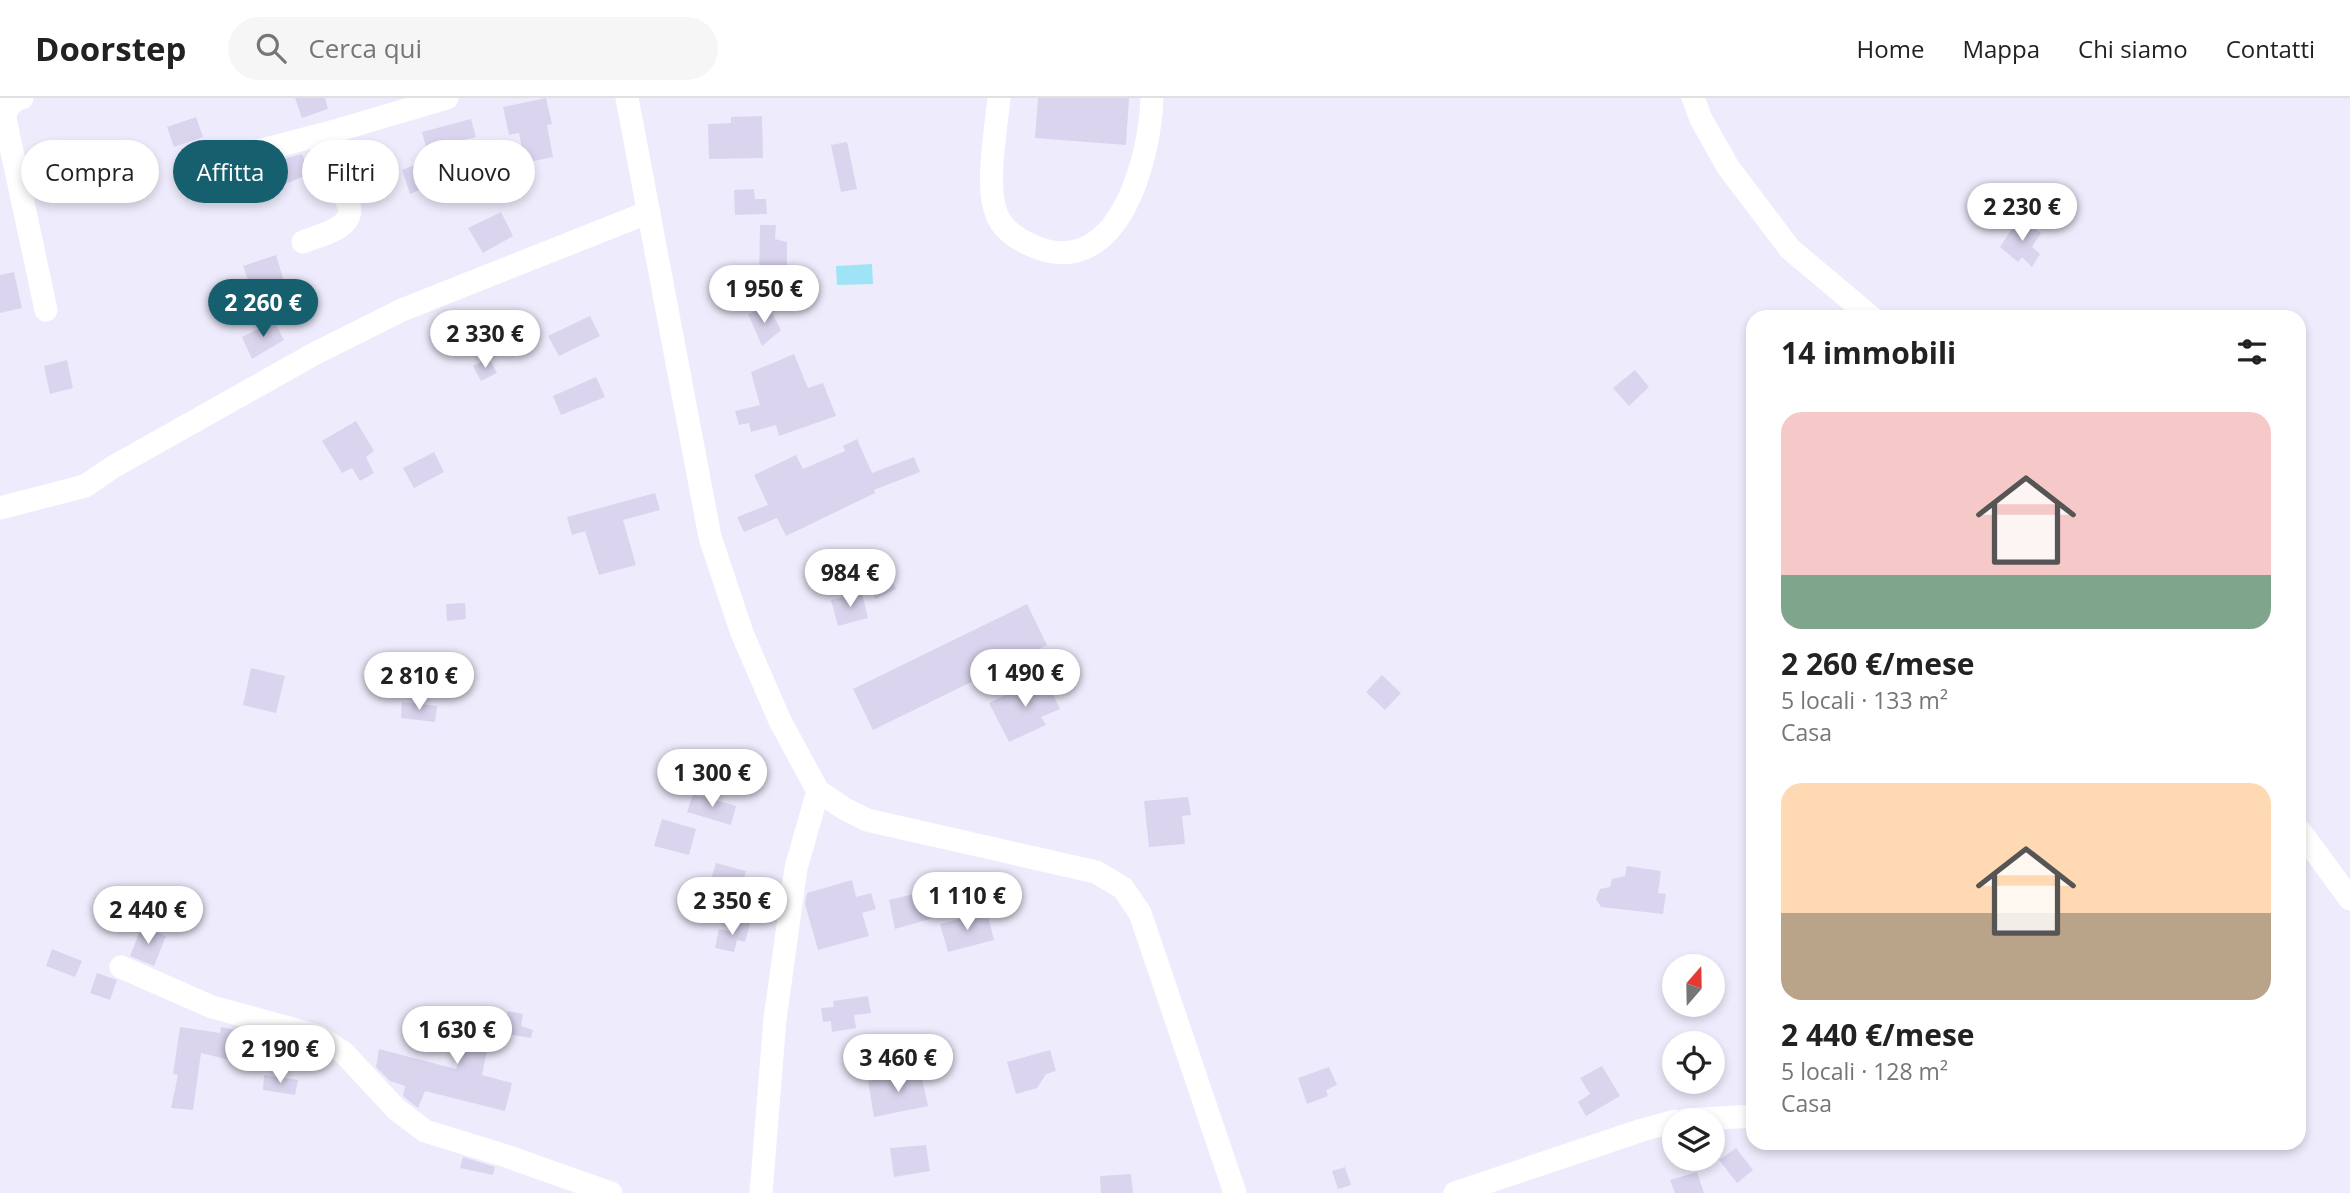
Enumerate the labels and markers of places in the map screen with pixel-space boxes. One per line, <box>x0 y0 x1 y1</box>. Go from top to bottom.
pin: 2 230 € <box>1957 184 2087 243</box>
pin: 1 950 € <box>699 266 829 325</box>
pin: 2 260 € <box>198 280 328 339</box>
pin: 2 330 € <box>420 310 550 370</box>
pin: 984 € <box>801 550 899 609</box>
pin: 1 490 € <box>960 650 1090 709</box>
pin: 2 810 € <box>354 652 484 712</box>
pin: 1 300 € <box>647 750 777 809</box>
pin: 1 110 € <box>902 872 1032 932</box>
pin: 2 350 € <box>667 878 797 937</box>
pin: 2 440 € <box>83 886 213 946</box>
pin: 1 630 € <box>392 1006 522 1066</box>
pin: 2 190 € <box>215 1026 345 1085</box>
pin: 3 460 € <box>833 1034 963 1094</box>

